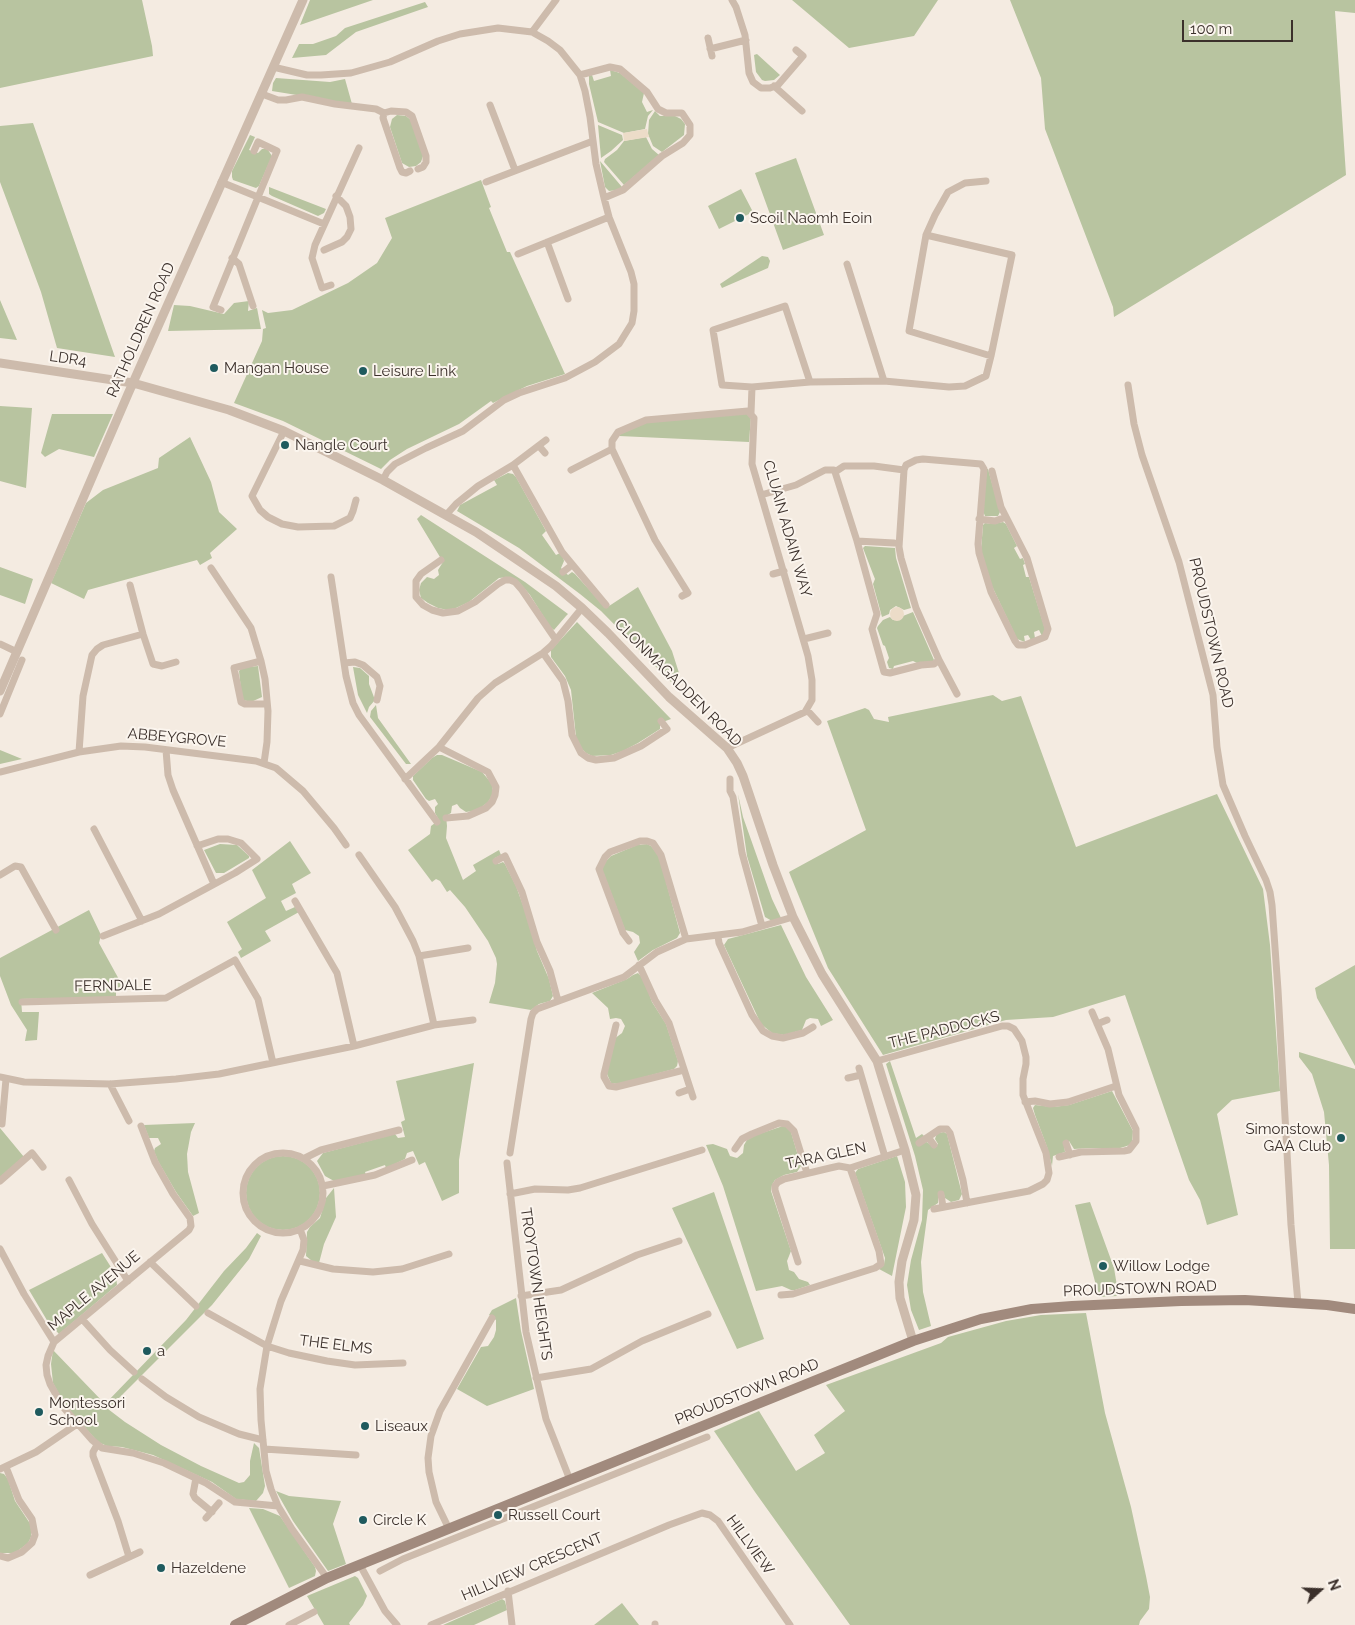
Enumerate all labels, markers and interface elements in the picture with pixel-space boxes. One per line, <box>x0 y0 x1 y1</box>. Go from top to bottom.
scale bar <box>1185 10 1296 42</box>
text: 100 m <box>1190 20 1232 38</box>
place label: Scoil Naomh Eoin <box>750 209 872 227</box>
marker: Scoil Naomh Eoin <box>734 212 746 224</box>
street label: RATHOLDREN ROAD <box>103 260 179 400</box>
street label: LDR4 <box>48 347 88 371</box>
place label: Mangan House <box>224 359 329 377</box>
marker: Mangan House <box>208 362 220 374</box>
place label: Leisure Link <box>373 362 456 380</box>
marker: Leisure Link <box>357 365 369 377</box>
place label: Nangle Court <box>295 436 388 454</box>
marker: Nangle Court <box>279 439 291 451</box>
street label: CLUAIN ADAIN WAY <box>759 458 815 600</box>
street label: PROUDSTOWN ROAD <box>1185 556 1237 710</box>
street label: CLONMAGADDEN ROAD <box>611 616 745 750</box>
street label: ABBEYGROVE <box>127 725 227 751</box>
street label: FERNDALE <box>74 976 152 996</box>
street label: THE PADDOCKS <box>887 1008 1001 1052</box>
place label: Simonstown GAA Club <box>1245 1120 1331 1155</box>
marker: Simonstown GAA Club <box>1335 1132 1347 1144</box>
street label: TARA GLEN <box>784 1139 868 1173</box>
street label: TROYTOWN HEIGHTS <box>516 1206 556 1362</box>
street label: MAPLE AVENUE <box>44 1247 144 1335</box>
place label: Willow Lodge <box>1113 1257 1210 1275</box>
marker: Willow Lodge <box>1097 1260 1109 1272</box>
street label: PROUDSTOWN ROAD <box>1063 1277 1217 1301</box>
street label: THE ELMS <box>299 1332 373 1358</box>
place label: a <box>157 1342 165 1360</box>
marker: a <box>141 1345 153 1357</box>
street label: PROUDSTOWN ROAD <box>672 1355 822 1429</box>
place label: Montessori School <box>49 1394 125 1429</box>
marker: Montessori School <box>33 1406 45 1418</box>
place label: Liseaux <box>375 1417 428 1435</box>
marker: Liseaux <box>359 1420 371 1432</box>
place label: Russell Court <box>508 1506 600 1524</box>
marker: Russell Court <box>492 1509 504 1521</box>
place label: Circle K <box>373 1511 426 1529</box>
street label: HILLVIEW <box>722 1512 778 1578</box>
marker: Circle K <box>357 1514 369 1526</box>
street label: HILLVIEW CRESCENT <box>459 1529 605 1605</box>
place label: Hazeldene <box>171 1559 246 1577</box>
marker: Hazeldene <box>155 1562 167 1574</box>
north arrow <box>1295 1565 1345 1615</box>
text: N <box>1325 1577 1343 1593</box>

